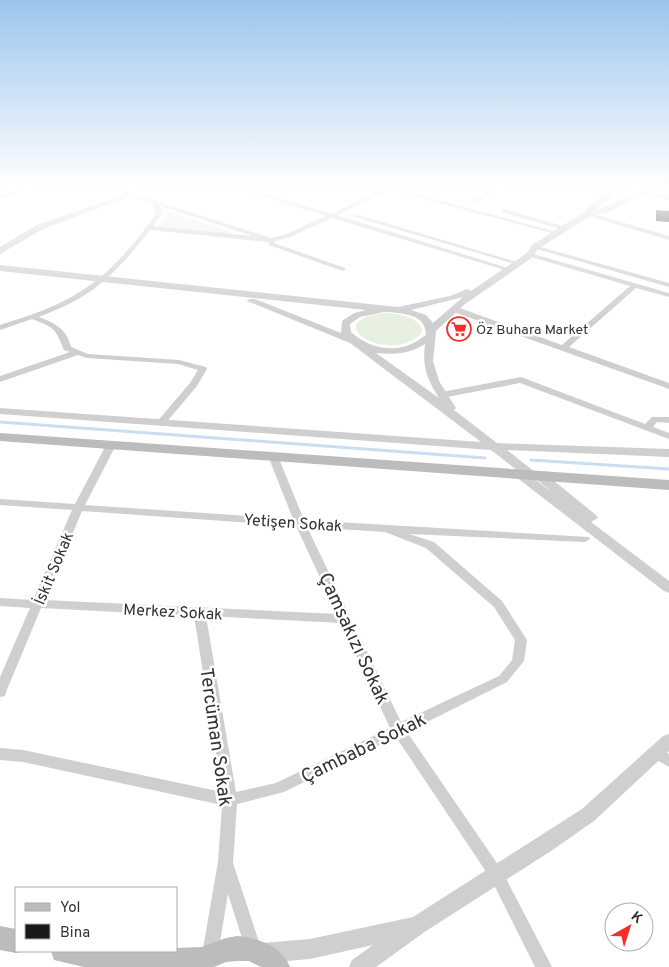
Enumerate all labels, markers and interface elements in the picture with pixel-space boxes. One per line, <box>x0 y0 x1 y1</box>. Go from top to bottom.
supermarket icon: Öz Buhara Market <box>446 316 472 342</box>
place label: Öz Buhara Market <box>476 321 588 339</box>
street label: Yetişen Sokak <box>243 511 343 537</box>
street label: İskit Sokak <box>30 529 79 608</box>
street label: Çamsakızı Sokak <box>312 569 394 709</box>
street label: Merkez Sokak <box>123 600 223 626</box>
street label: Tercüman Sokak <box>193 666 237 808</box>
street label: Çambaba Sokak <box>297 708 430 789</box>
legend <box>15 887 178 952</box>
text: Yol <box>60 899 81 918</box>
north arrow <box>604 902 654 952</box>
text: K <box>627 908 646 928</box>
text: Bina <box>60 924 90 943</box>

